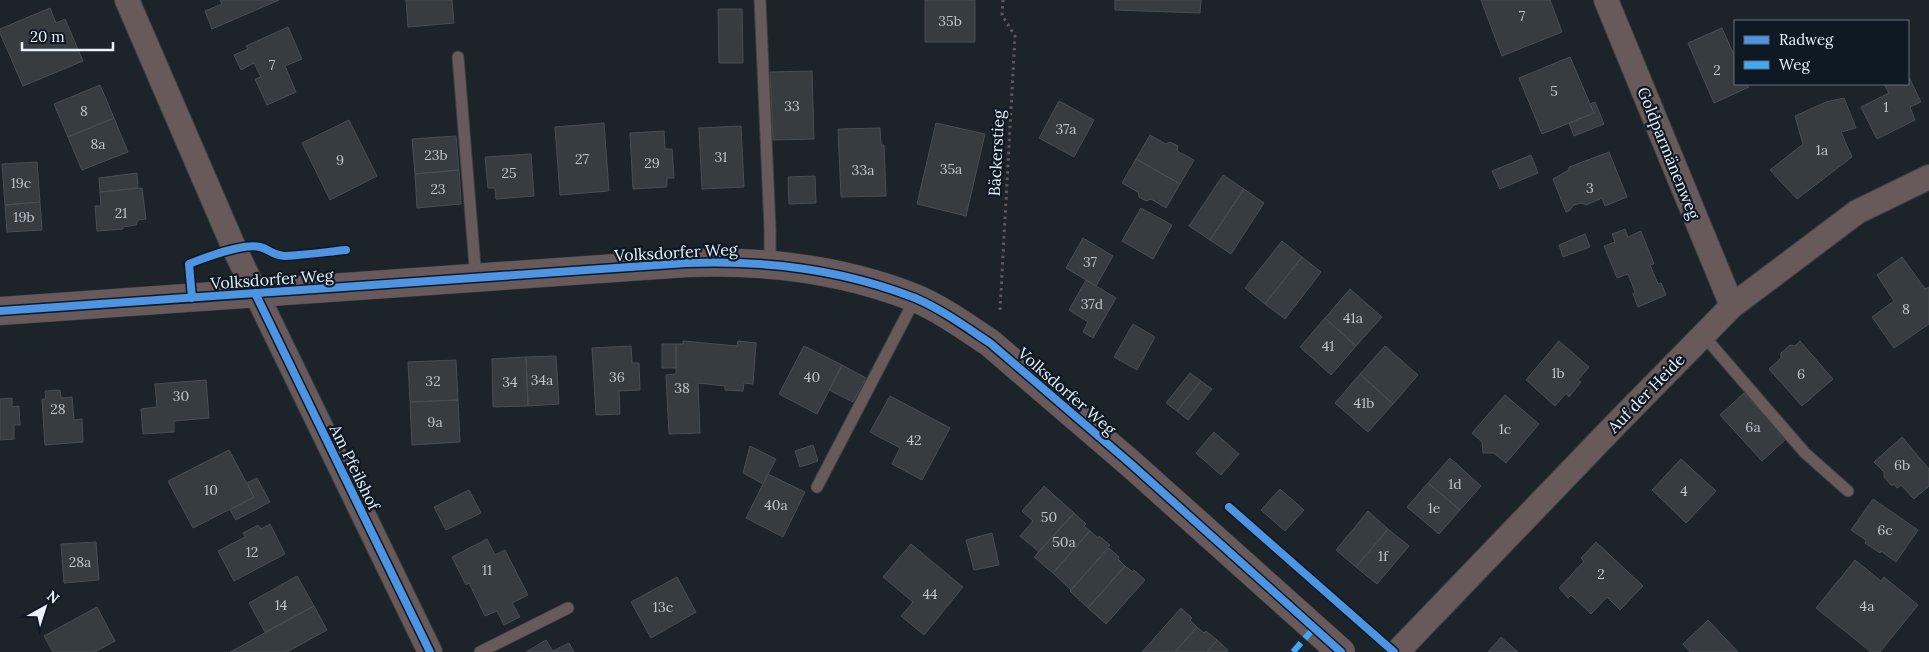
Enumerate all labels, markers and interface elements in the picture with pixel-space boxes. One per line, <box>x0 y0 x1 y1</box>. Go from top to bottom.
house number: 7 <box>1519 7 1526 25</box>
house number: 35b <box>938 12 962 30</box>
scale bar <box>22 20 114 52</box>
legend <box>1734 20 1909 85</box>
text: 20 m <box>30 27 65 46</box>
text: Radweg <box>1779 30 1834 49</box>
text: Weg <box>1779 55 1810 74</box>
house number: 7 <box>269 56 276 74</box>
house number: 2 <box>1713 61 1721 79</box>
house number: 5 <box>1550 82 1558 100</box>
street label: Goldparmänenweg <box>1633 84 1705 223</box>
house number: 33 <box>784 97 800 115</box>
house number: 1 <box>1883 98 1889 116</box>
house number: 8 <box>80 102 88 120</box>
street label: Bäckerstieg <box>984 108 1008 197</box>
house number: 37a <box>1055 120 1077 138</box>
house number: 8a <box>90 135 106 153</box>
house number: 1a <box>1816 141 1828 159</box>
house number: 23b <box>424 146 448 164</box>
house number: 31 <box>715 148 727 166</box>
house number: 27 <box>575 150 590 168</box>
house number: 9 <box>336 151 344 169</box>
house number: 29 <box>644 154 660 172</box>
house number: 35a <box>940 160 962 178</box>
house number: 33a <box>852 161 874 179</box>
house number: 25 <box>501 164 517 182</box>
house number: 19c <box>11 174 31 192</box>
house number: 3 <box>1586 179 1594 197</box>
house number: 23 <box>430 180 446 198</box>
house number: 21 <box>115 204 127 222</box>
house number: 19b <box>13 208 35 226</box>
street label: Volksdorfer Weg <box>613 239 739 265</box>
house number: 37 <box>1083 253 1098 271</box>
street label: Volksdorfer Weg <box>209 265 335 293</box>
house number: 37d <box>1081 295 1103 313</box>
house number: 8 <box>1902 300 1910 318</box>
house number: 41a <box>1343 309 1363 327</box>
house number: 41 <box>1322 337 1334 355</box>
street label: Volksdorfer Weg <box>1013 342 1121 440</box>
street label: Auf der Heide <box>1603 349 1689 437</box>
house number: 1b <box>1551 364 1565 382</box>
house number: 6 <box>1797 365 1805 383</box>
house number: 36 <box>609 368 625 386</box>
house number: 40 <box>804 368 820 386</box>
house number: 34a <box>531 371 553 389</box>
house number: 32 <box>425 372 441 390</box>
house number: 34 <box>502 373 518 391</box>
house number: 38 <box>674 379 690 397</box>
house number: 30 <box>173 387 189 405</box>
house number: 41b <box>1354 394 1374 412</box>
house number: 28 <box>50 400 66 418</box>
house number: 9a <box>427 413 443 431</box>
house number: 6a <box>1745 418 1761 436</box>
street label: Am Pfeilshof <box>325 420 385 514</box>
house number: 1c <box>1499 420 1511 438</box>
house number: 42 <box>906 431 922 449</box>
house number: 6b <box>1894 456 1910 474</box>
house number: 1d <box>1448 475 1462 493</box>
house number: 10 <box>204 481 218 499</box>
house number: 4 <box>1680 482 1688 500</box>
house number: 40a <box>764 496 788 514</box>
house number: 1e <box>1428 499 1441 517</box>
house number: 50 <box>1041 508 1057 526</box>
house number: 6c <box>1877 521 1893 539</box>
house number: 50a <box>1052 533 1076 551</box>
house number: 12 <box>246 543 258 561</box>
house number: 1f <box>1378 547 1389 565</box>
house number: 28a <box>69 553 91 571</box>
house number: 11 <box>482 561 492 579</box>
house number: 2 <box>1597 565 1605 583</box>
north arrow <box>20 582 70 632</box>
house number: 44 <box>922 585 938 603</box>
text: N <box>43 586 63 607</box>
house number: 14 <box>275 596 288 614</box>
house number: 4a <box>1860 597 1874 615</box>
house number: 13c <box>653 598 673 616</box>

